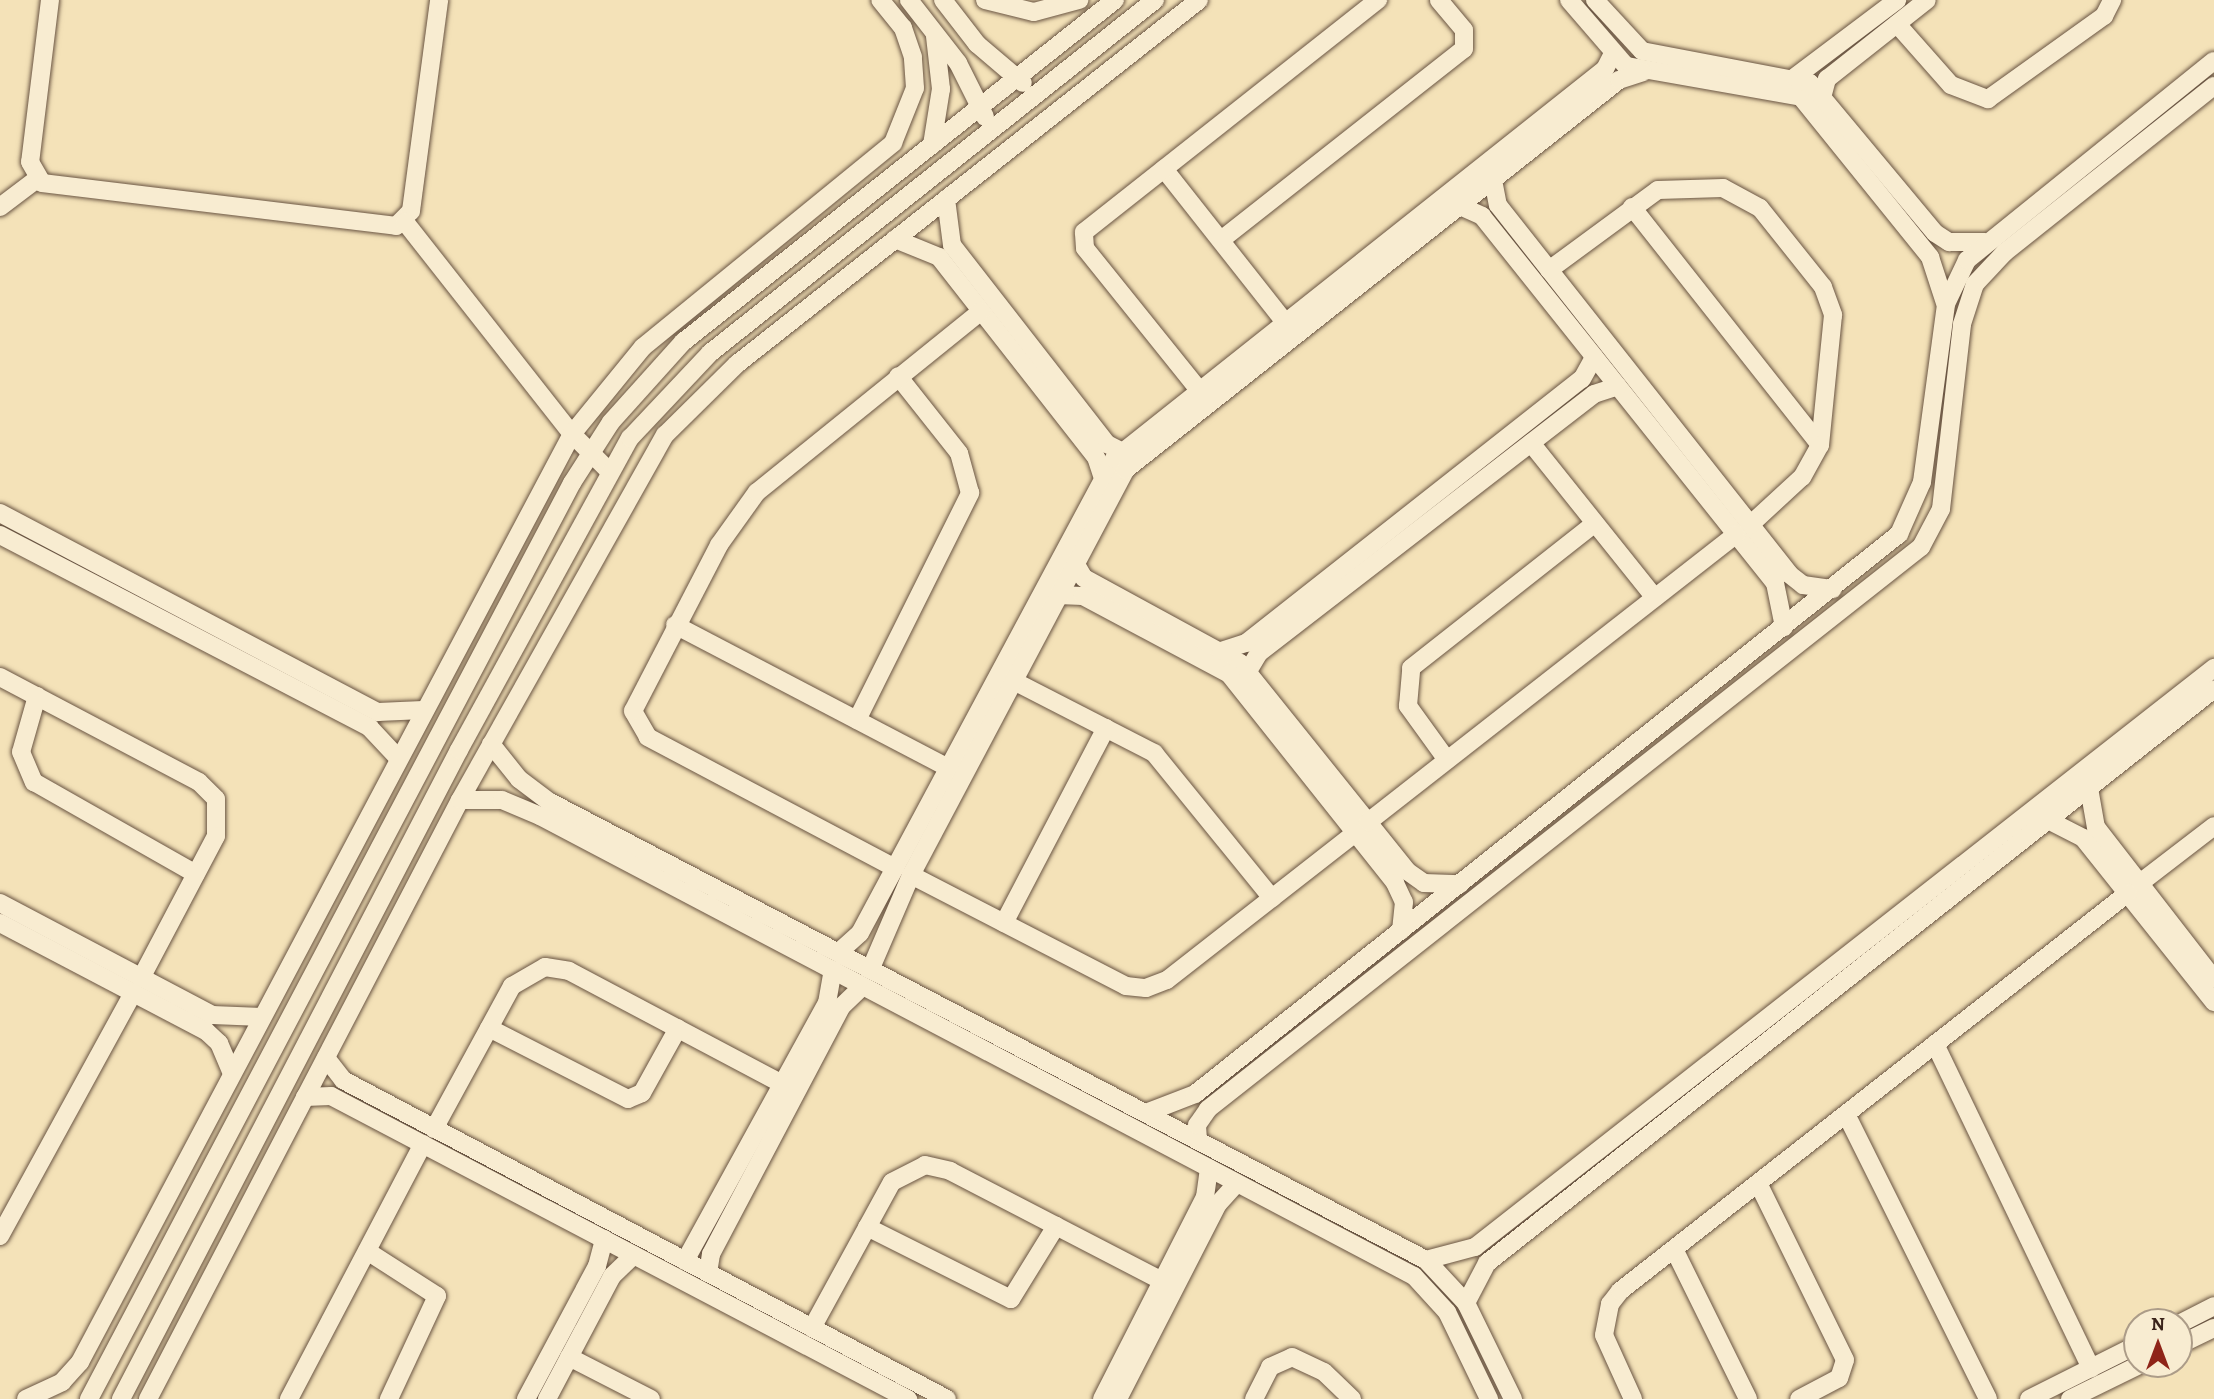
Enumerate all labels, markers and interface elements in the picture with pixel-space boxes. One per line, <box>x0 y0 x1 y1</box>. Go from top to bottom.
north arrow <box>2123 1308 2193 1378</box>
text: N <box>2151 1311 2165 1337</box>

